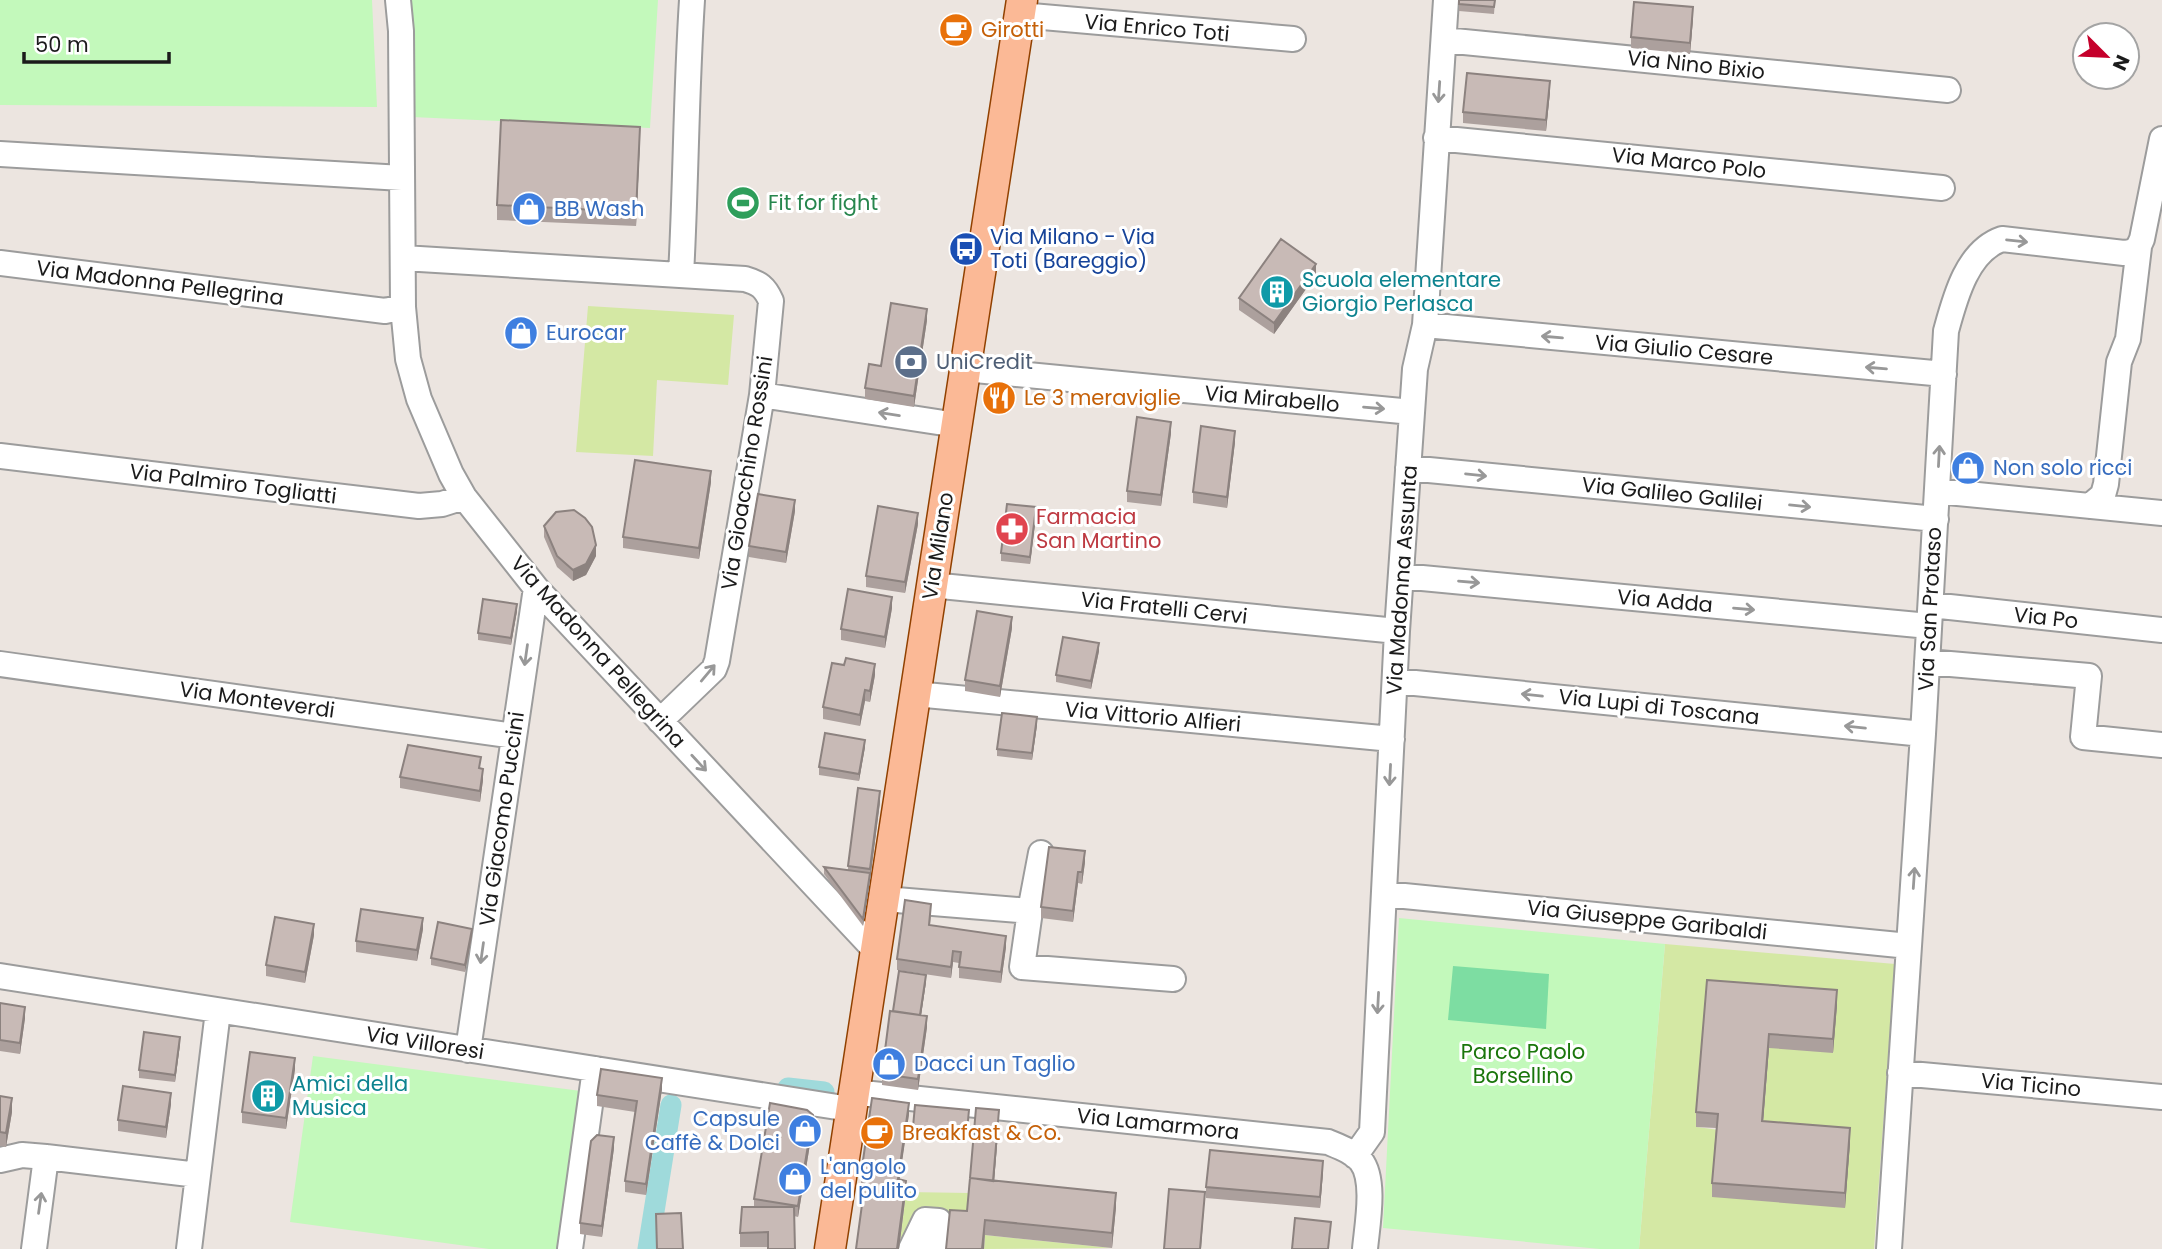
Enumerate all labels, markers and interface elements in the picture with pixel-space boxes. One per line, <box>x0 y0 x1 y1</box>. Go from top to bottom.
street label: Via Enrico Toti <box>1083 7 1231 48</box>
cafe icon: Girotti <box>937 11 975 49</box>
place label: Girotti <box>981 15 1044 44</box>
scale bar <box>24 21 170 65</box>
north arrow <box>2071 21 2141 91</box>
text: 50 m <box>35 30 89 59</box>
street label: Via Nino Bixio <box>1626 43 1766 86</box>
text: N <box>2106 51 2136 75</box>
one-way arrow <box>1432 81 1445 103</box>
street label: Via Marco Polo <box>1610 140 1768 185</box>
sports icon: Fit for fight <box>724 184 762 222</box>
place label: Fit for fight <box>768 188 878 217</box>
shop icon: BB Wash <box>510 190 548 228</box>
place label: BB Wash <box>554 194 644 223</box>
place label: Via Milano - Via Toti (Bareggio) <box>990 222 1155 275</box>
bus stop icon: Via Milano - Via Toti (Bareggio) <box>947 230 985 268</box>
one-way arrow <box>2005 234 2028 247</box>
street label: Via Madonna Pellegrina <box>35 253 285 312</box>
place label: Scuola elementare Giorgio Perlasca <box>1302 265 1501 318</box>
building icon: Scuola elementare Giorgio Perlasca <box>1258 273 1296 311</box>
shop icon: Eurocar <box>502 314 540 352</box>
place label: Eurocar <box>546 318 626 347</box>
street label: Via Giulio Cesare <box>1594 327 1774 372</box>
one-way arrow <box>1541 331 1563 344</box>
bank icon: UniCredit <box>892 343 930 381</box>
place label: UniCredit <box>936 347 1033 376</box>
street label: Via Gioacchino Rossini <box>714 354 779 592</box>
one-way arrow <box>1865 361 1888 374</box>
street label: Via Mirabello <box>1203 378 1341 419</box>
restaurant icon: Le 3 meraviglie <box>980 379 1018 417</box>
place label: Le 3 meraviglie <box>1024 383 1181 412</box>
one-way arrow <box>1362 402 1385 415</box>
one-way arrow <box>878 408 901 421</box>
one-way arrow <box>1933 445 1946 467</box>
shop icon: Non solo ricci <box>1949 449 1987 487</box>
place label: Non solo ricci <box>1993 453 2133 482</box>
street label: Via Palmiro Togliatti <box>128 456 338 511</box>
street label: Via Madonna Assunta <box>1379 464 1424 696</box>
one-way arrow <box>1465 469 1487 482</box>
street label: Via Galileo Galilei <box>1580 470 1764 517</box>
street label: Via Milano <box>915 490 960 602</box>
one-way arrow <box>1789 500 1811 513</box>
place label: Farmacia San Martino <box>1036 502 1161 555</box>
pharmacy icon: Farmacia San Martino <box>993 510 1031 548</box>
street label: Via San Protaso <box>1911 526 1948 692</box>
street label: Via Madonna Pellegrina <box>504 549 692 754</box>
one-way arrow <box>1457 576 1480 589</box>
street label: Via Adda <box>1616 582 1714 619</box>
street label: Via Fratelli Cervi <box>1079 584 1249 631</box>
street label: Via Po <box>2012 600 2080 635</box>
one-way arrow <box>1732 602 1755 615</box>
one-way arrow <box>519 643 532 666</box>
one-way arrow <box>700 664 716 682</box>
street label: Via Monteverdi <box>177 674 337 725</box>
street label: Via Lupi di Toscana <box>1557 682 1761 731</box>
one-way arrow <box>1521 688 1543 701</box>
street label: Via Vittorio Alfieri <box>1064 694 1242 739</box>
street label: Via Giacomo Puccini <box>472 710 531 928</box>
one-way arrow <box>1845 720 1867 733</box>
one-way arrow <box>691 754 708 771</box>
one-way arrow <box>1383 764 1396 786</box>
one-way arrow <box>1908 868 1921 890</box>
street label: Via Giuseppe Garibaldi <box>1525 892 1769 947</box>
one-way arrow <box>475 941 488 964</box>
one-way arrow <box>1372 991 1385 1014</box>
street label: Via Villoresi <box>364 1019 486 1066</box>
park label: Parco Paolo Borsellino <box>1461 1037 1585 1090</box>
shop icon: Dacci un Taglio <box>870 1045 908 1083</box>
place label: Dacci un Taglio <box>914 1049 1075 1078</box>
street label: Via Ticino <box>1980 1066 2082 1103</box>
place label: Amici della Musica <box>292 1069 408 1122</box>
building icon: Amici della Musica <box>249 1077 287 1115</box>
street label: Via Lamarmora <box>1075 1101 1241 1146</box>
place label: Capsule Caffè & Dolci <box>645 1104 780 1157</box>
shop icon: Capsule Caffè & Dolci <box>786 1112 824 1150</box>
cafe icon: Breakfast & Co. <box>858 1114 896 1152</box>
place label: Breakfast & Co. <box>902 1118 1061 1147</box>
place label: L'angolo del pulito <box>820 1152 917 1205</box>
shop icon: L'angolo del pulito <box>776 1160 814 1198</box>
one-way arrow <box>34 1192 47 1215</box>

